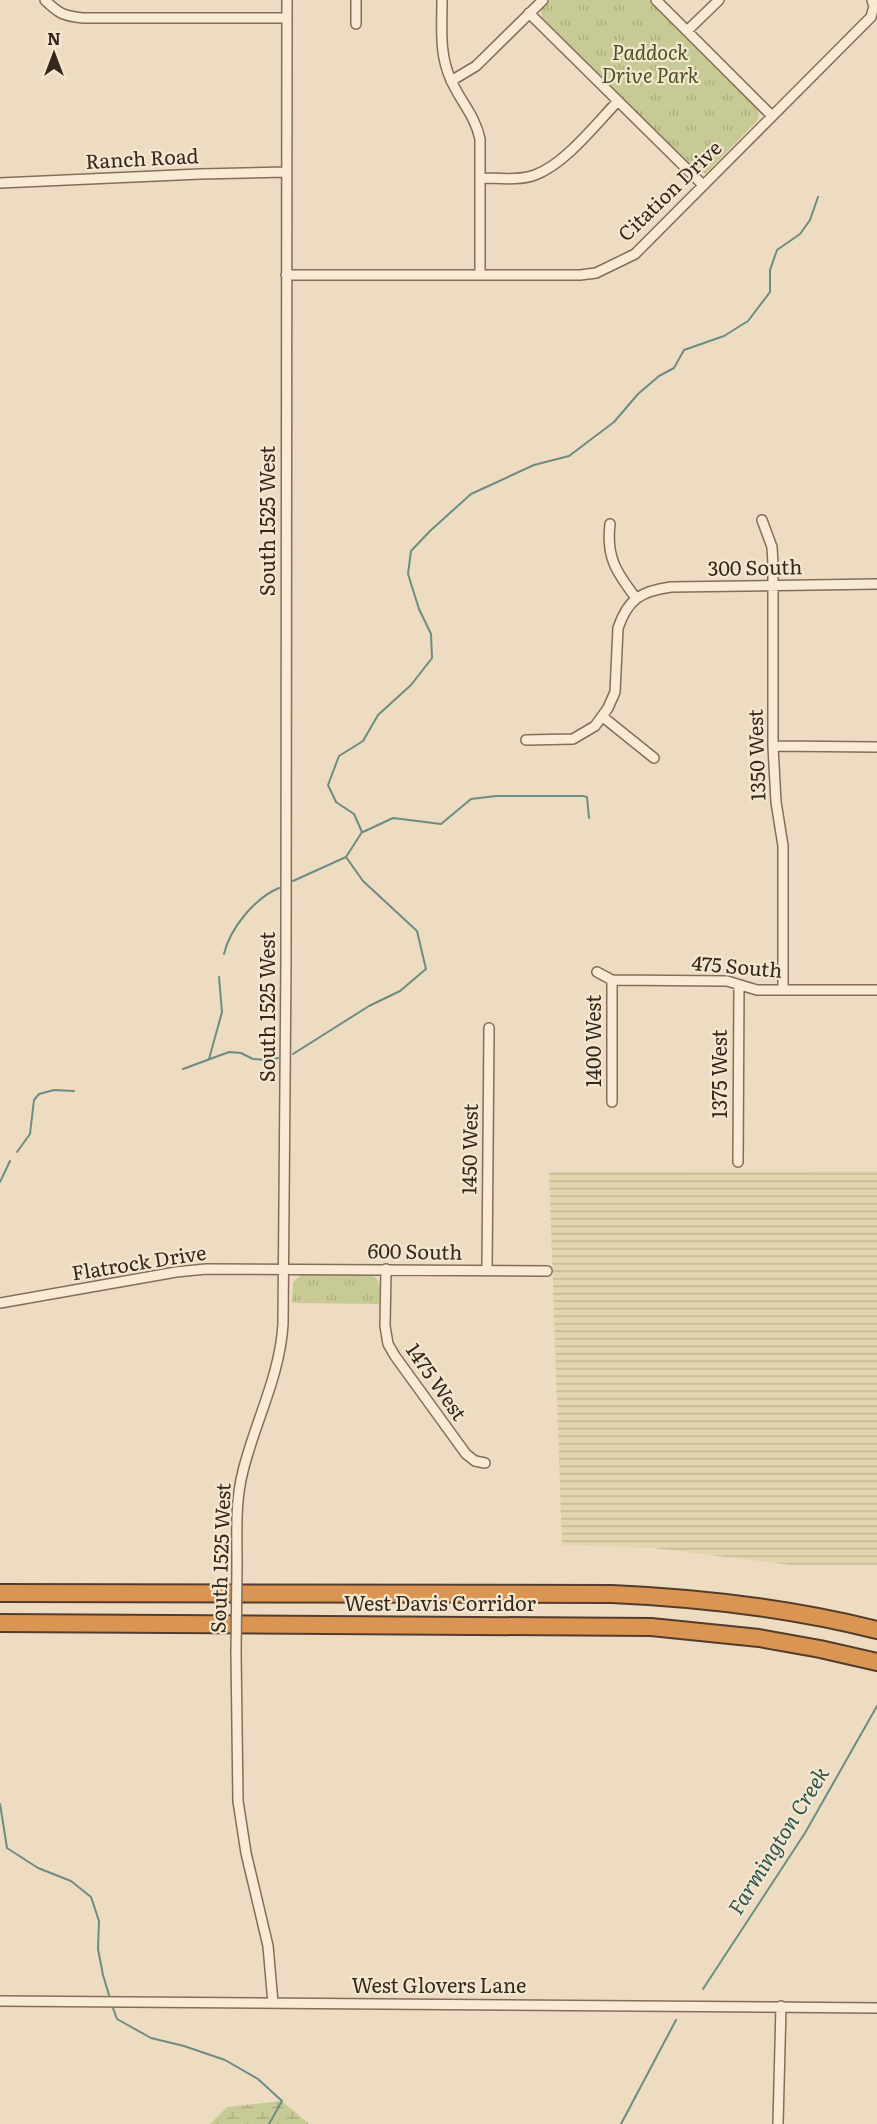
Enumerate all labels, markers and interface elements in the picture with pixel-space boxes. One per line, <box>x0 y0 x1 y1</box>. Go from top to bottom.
north arrow <box>24 24 84 84</box>
text: N <box>47 26 61 50</box>
park label: Paddock Drive Park <box>601 36 699 89</box>
street label: Citation Drive <box>610 132 727 247</box>
street label: Ranch Road <box>84 139 199 175</box>
street label: South 1525 West <box>251 446 281 596</box>
street label: 300 South <box>707 550 803 582</box>
street label: 1350 West <box>738 709 772 801</box>
street label: South 1525 West <box>251 932 281 1082</box>
street label: 475 South <box>690 946 784 984</box>
street label: 1400 West <box>577 995 607 1087</box>
street label: 1375 West <box>703 1029 733 1119</box>
street label: 1450 West <box>452 1103 484 1195</box>
street label: 600 South <box>367 1234 463 1266</box>
street label: Flatrock Drive <box>69 1236 208 1286</box>
street label: 1475 West <box>400 1336 475 1426</box>
street label: South 1525 West <box>201 1482 237 1634</box>
street label: West Davis Corridor <box>344 1587 537 1617</box>
water label: Farmington Creek <box>719 1759 835 1920</box>
street label: West Glovers Lane <box>352 1969 526 1999</box>

